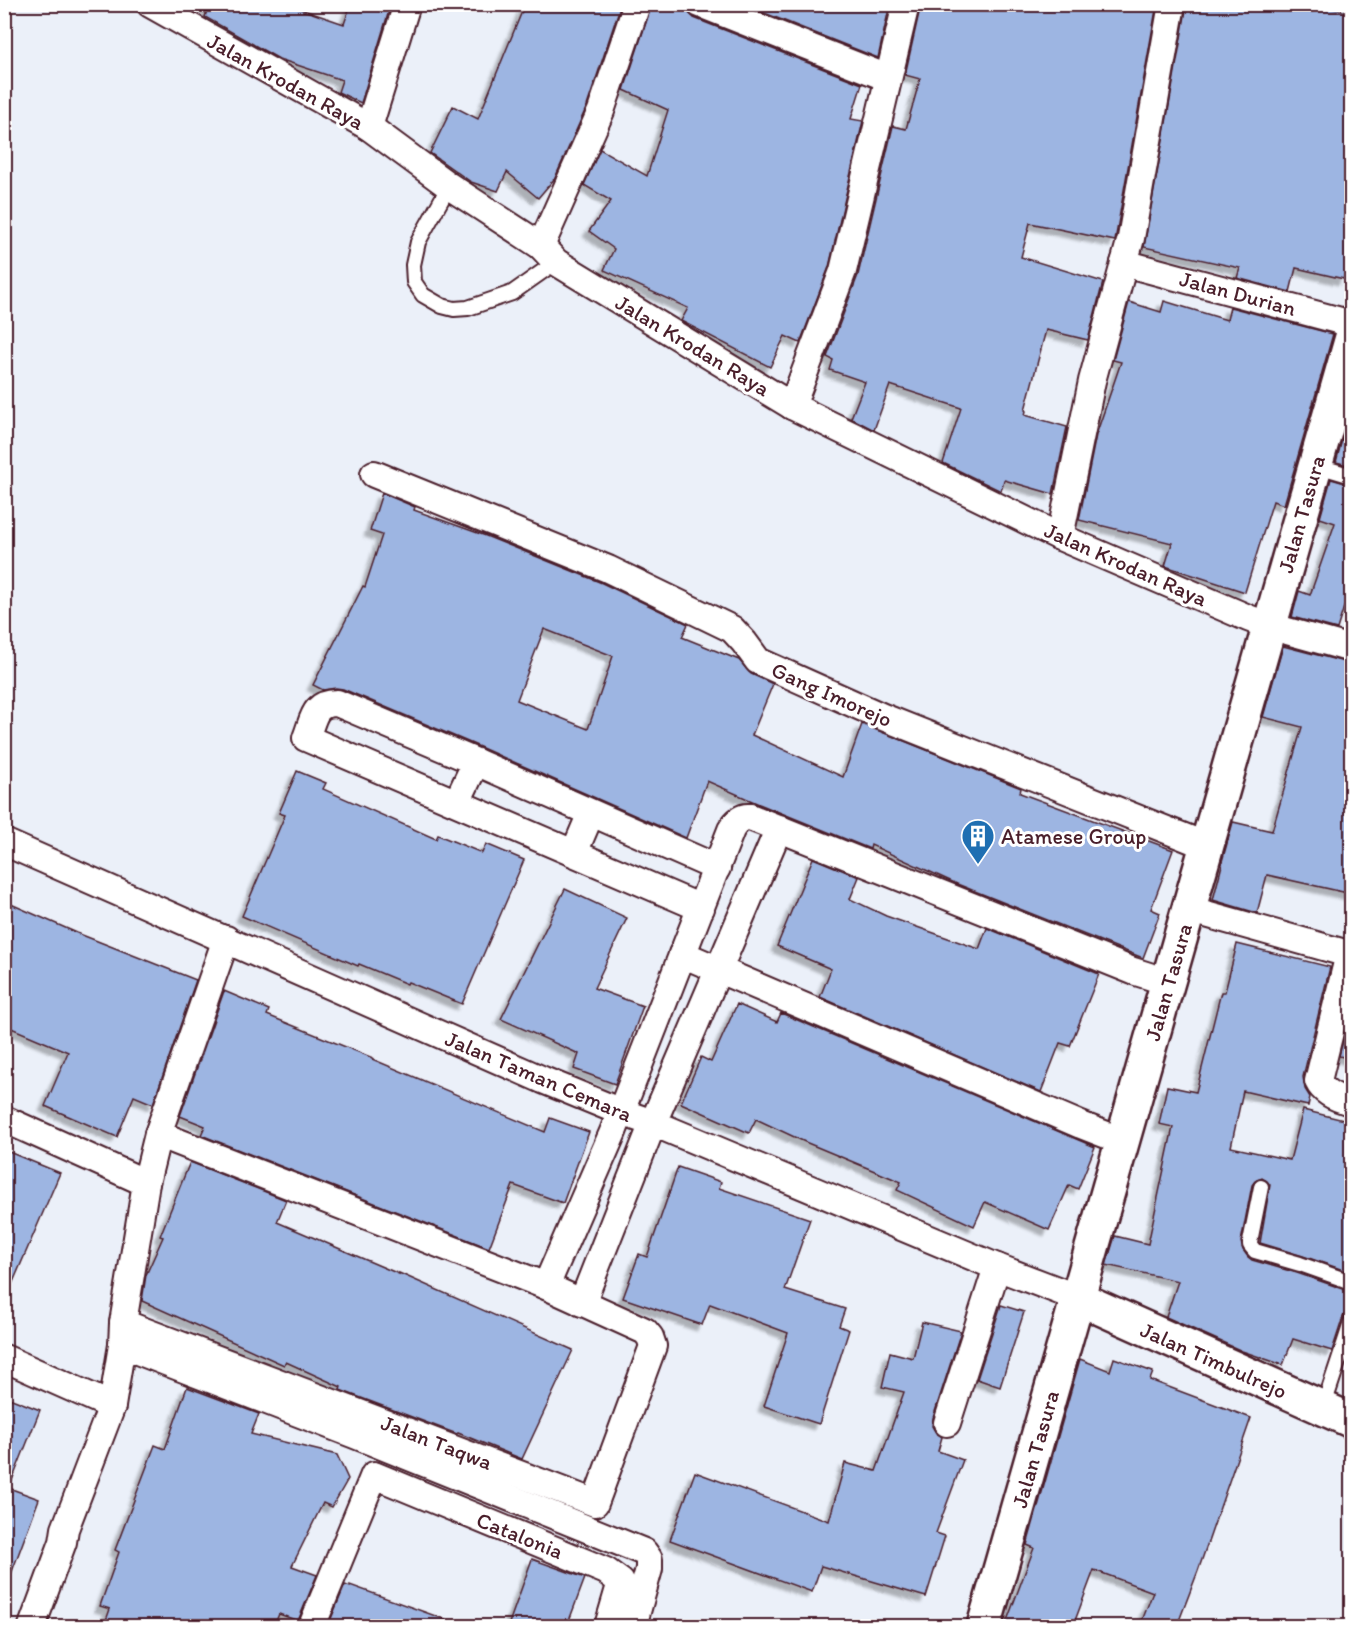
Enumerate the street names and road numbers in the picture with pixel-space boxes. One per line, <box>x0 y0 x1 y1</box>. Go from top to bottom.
street label: Jalan Krodan Raya <box>203 27 369 136</box>
street label: Jalan Durian <box>1177 265 1299 322</box>
street label: Jalan Krodan Raya <box>611 289 775 402</box>
street label: Jalan Tasura <box>1272 452 1331 576</box>
street label: Jalan Krodan Raya <box>1040 516 1212 613</box>
street label: Gang Imorejo <box>767 656 896 733</box>
street label: Jalan Tasura <box>1139 920 1198 1044</box>
street label: Jalan Taman Cemara <box>441 1025 637 1128</box>
street label: Jalan Timbulrejo <box>1136 1316 1291 1405</box>
street label: Jalan Tasura <box>1006 1387 1065 1511</box>
street label: Jalan Taqwa <box>377 1409 497 1476</box>
street label: Catalonia <box>473 1506 567 1565</box>

